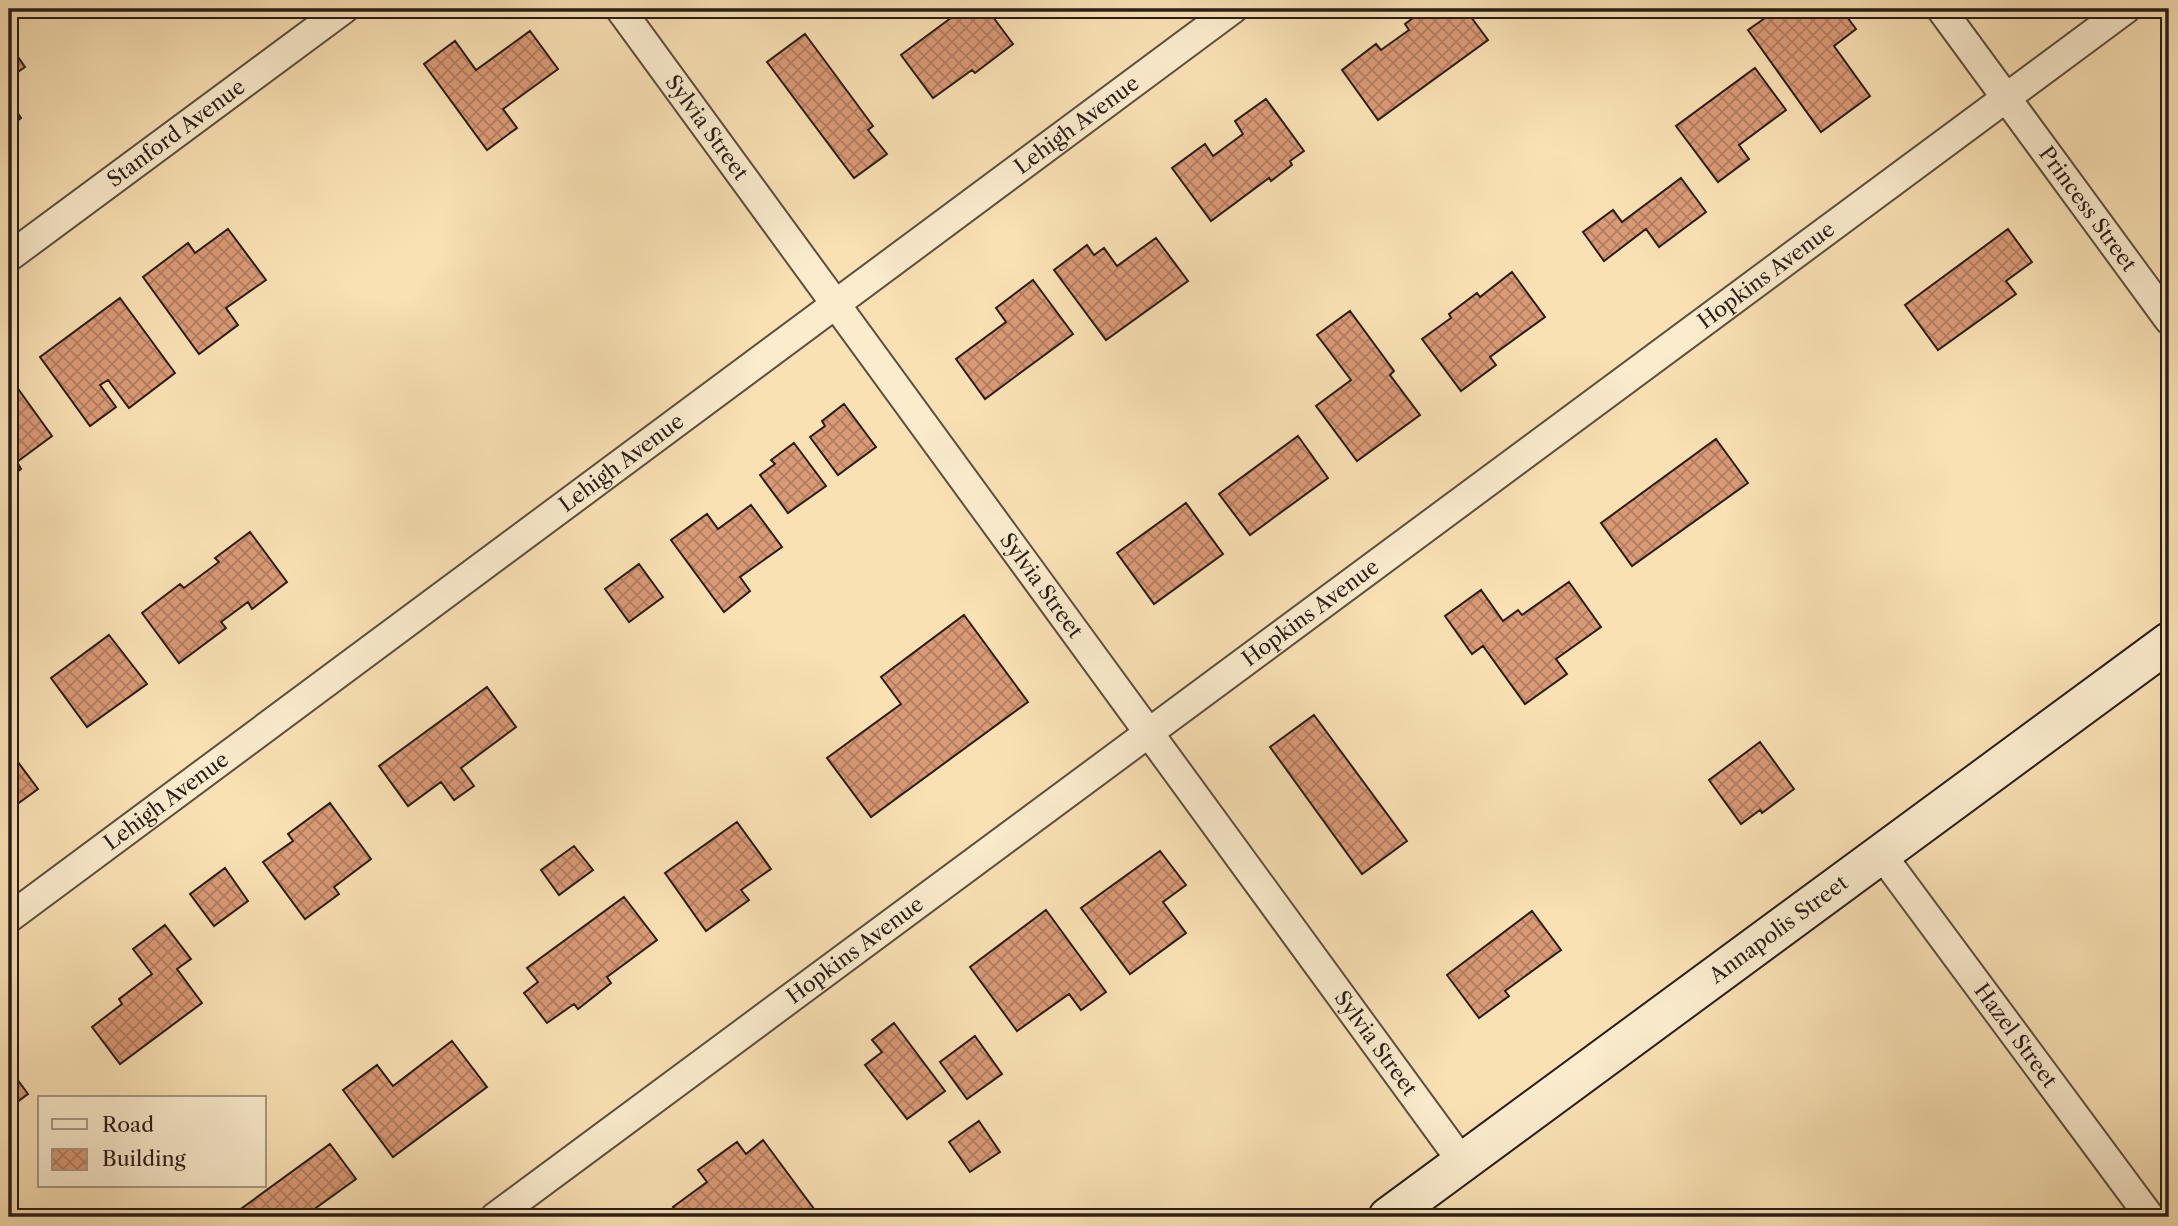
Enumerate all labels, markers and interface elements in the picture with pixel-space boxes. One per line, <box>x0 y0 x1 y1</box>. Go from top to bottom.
street label: Sylvia Street <box>660 70 754 185</box>
street label: Lehigh Avenue <box>1009 70 1144 179</box>
street label: Stanford Avenue <box>102 74 250 192</box>
street label: Princess Street <box>2034 141 2142 276</box>
street label: Hopkins Avenue <box>1693 216 1839 334</box>
street label: Lehigh Avenue <box>554 408 688 517</box>
street label: Sylvia Street <box>995 528 1089 643</box>
street label: Hopkins Avenue <box>1237 554 1384 671</box>
street label: Lehigh Avenue <box>99 746 233 855</box>
street label: Annapolis Street <box>1703 870 1853 989</box>
street label: Hopkins Avenue <box>782 891 928 1009</box>
street label: Hazel Street <box>1969 978 2063 1093</box>
street label: Sylvia Street <box>1329 986 1423 1101</box>
legend <box>38 1096 266 1188</box>
text: Road <box>102 1112 154 1137</box>
text: Building <box>102 1146 187 1171</box>

